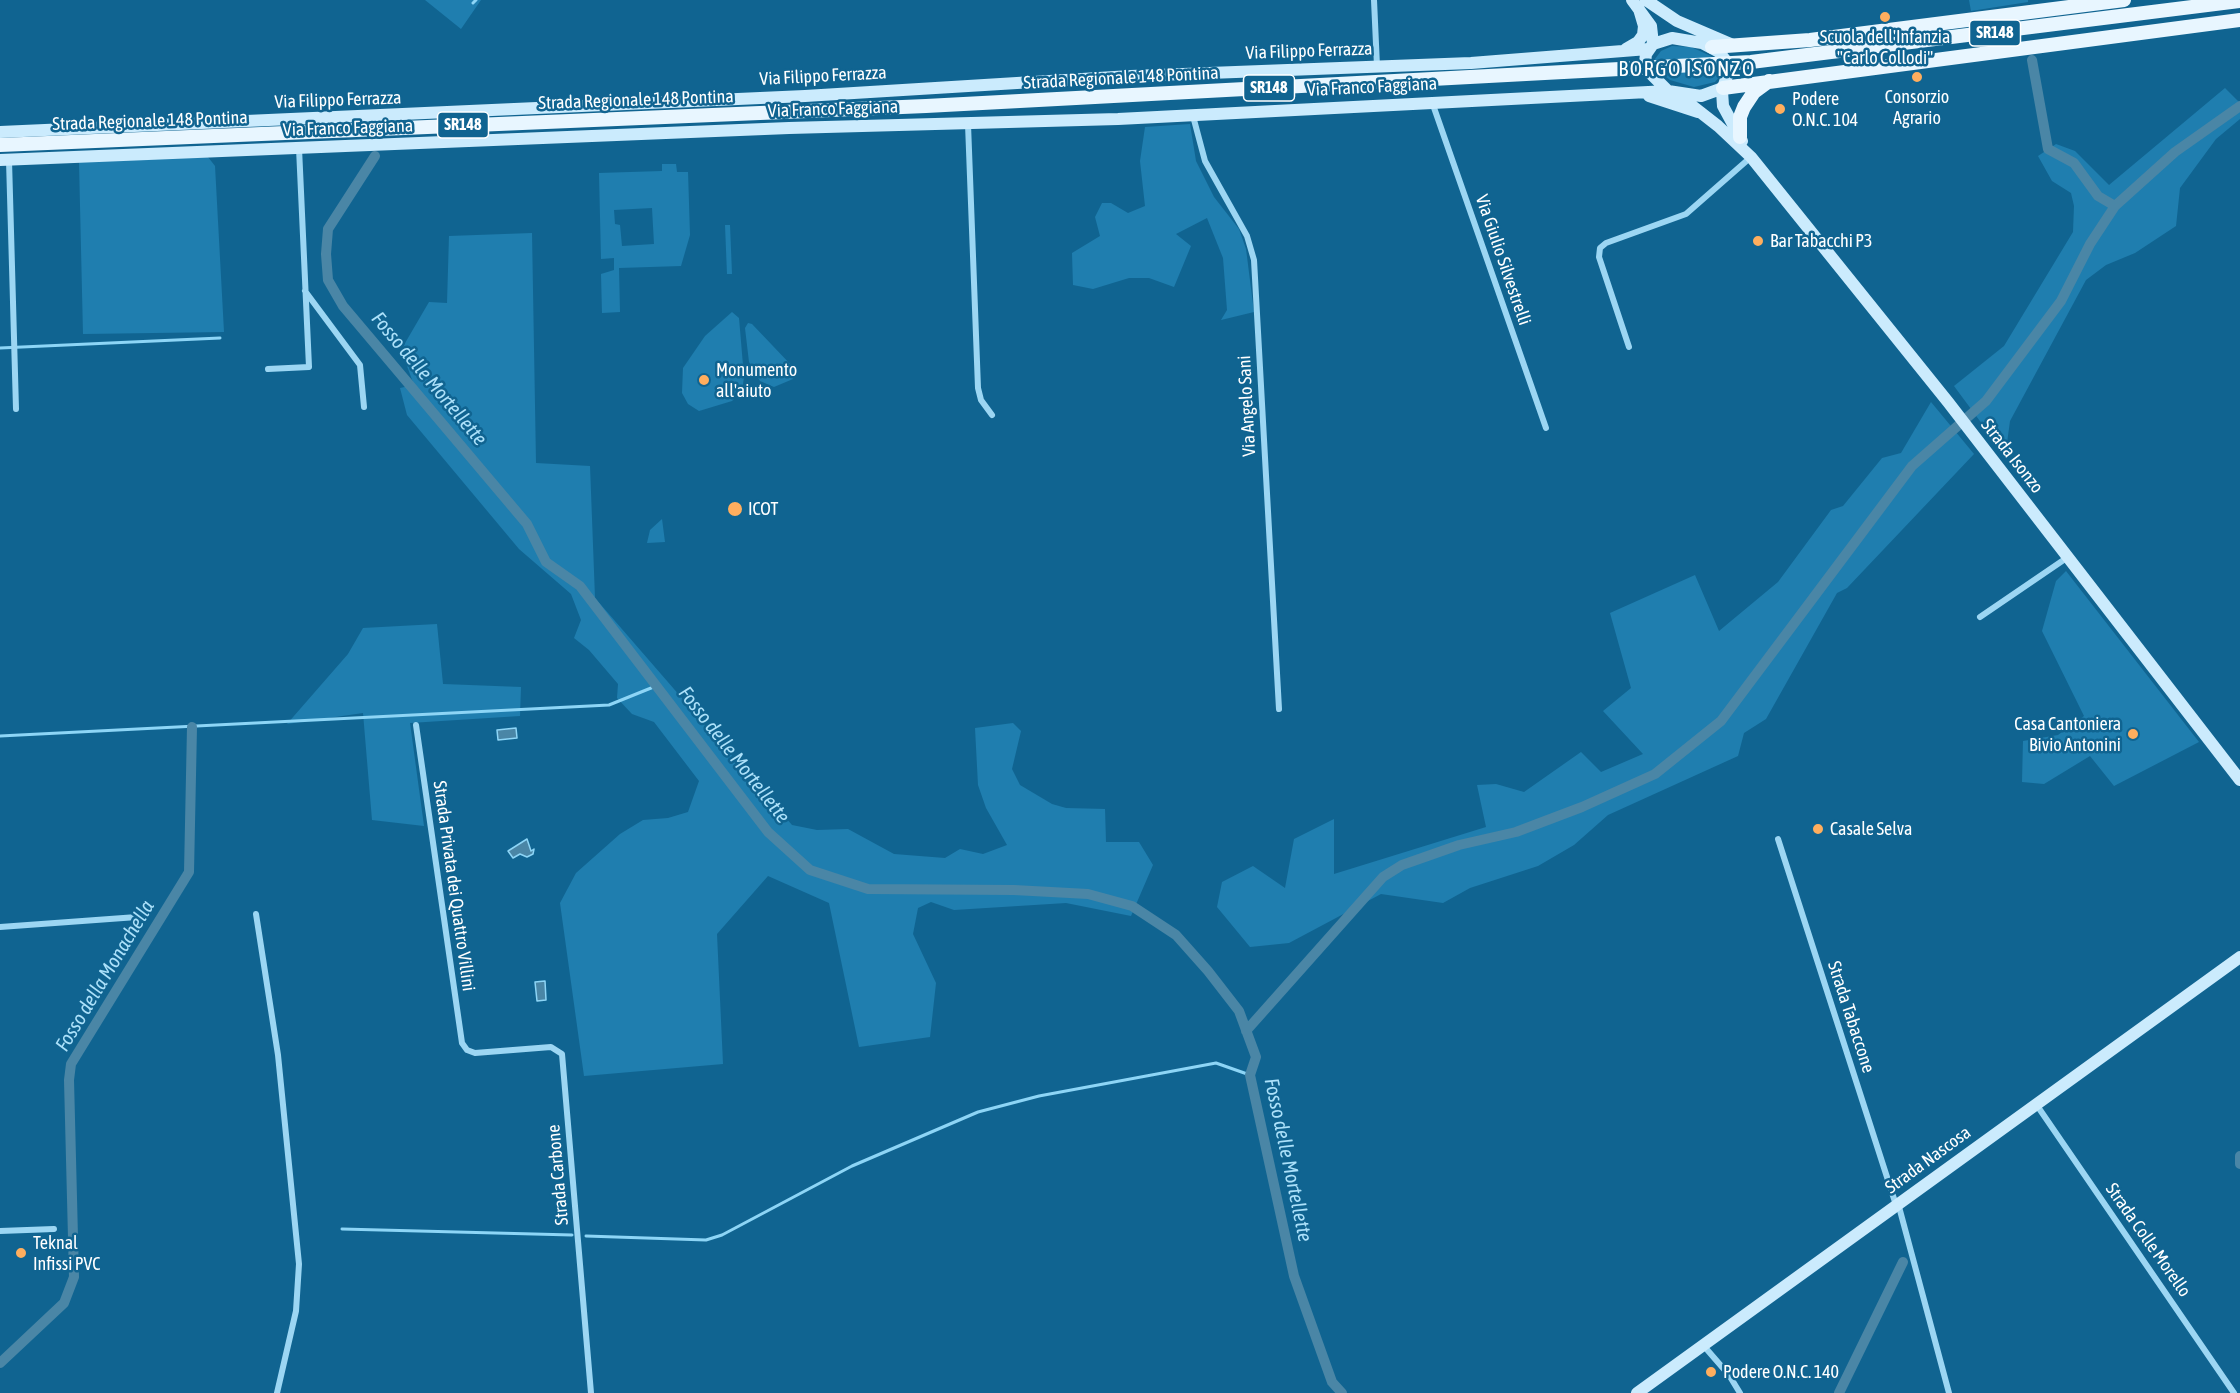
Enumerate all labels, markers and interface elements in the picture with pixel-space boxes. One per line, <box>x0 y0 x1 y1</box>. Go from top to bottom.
marker: Scuola dell'Infanzia "Carlo Collodi" <box>1878 10 1892 24</box>
road number: SR148 <box>1970 20 2020 46</box>
place label: Scuola dell'Infanzia "Carlo Collodi" <box>1820 26 1950 68</box>
street label: Via Filippo Ferrazza <box>1245 38 1373 64</box>
district label: BORGO ISONZO <box>1618 56 1756 82</box>
street label: Via Filippo Ferrazza <box>759 62 887 90</box>
street label: Strada Regionale 148 Pontina <box>1023 62 1219 94</box>
marker: Consorzio Agrario <box>1910 70 1924 84</box>
street label: Via Franco Faggiana <box>1306 73 1438 101</box>
road number: SR148 <box>1244 75 1294 101</box>
street label: Strada Regionale 148 Pontina <box>538 86 734 114</box>
place label: Consorzio Agrario <box>1885 86 1949 128</box>
street label: Via Filippo Ferrazza <box>274 87 402 113</box>
place label: Podere O.N.C. 104 <box>1792 88 1858 130</box>
street label: Via Franco Faggiana <box>768 96 898 122</box>
marker: Podere O.N.C. 104 <box>1773 102 1787 116</box>
street label: Strada Regionale 148 Pontina <box>52 107 248 135</box>
road number: SR148 <box>438 112 488 138</box>
street label: Via Franco Faggiana <box>283 115 413 141</box>
street label: Via Giulio Silvestrelli <box>1471 192 1535 328</box>
place label: Bar Tabacchi P3 <box>1770 230 1873 252</box>
marker: Bar Tabacchi P3 <box>1751 234 1765 248</box>
water label: Fosso delle Mortellette <box>366 307 492 451</box>
street label: Via Angelo Sani <box>1234 355 1260 457</box>
place label: Monumento all'aiuto <box>716 359 797 401</box>
marker: Monumento all'aiuto <box>697 373 711 387</box>
street label: Strada Isonzo <box>1976 415 2048 497</box>
place label: ICOT <box>748 498 778 520</box>
marker: ICOT <box>726 500 744 518</box>
water label: Fosso delle Mortellette <box>673 682 795 828</box>
place label: Casa Cantoniera Bivio Antonini <box>2014 713 2121 756</box>
marker: Casa Cantoniera Bivio Antonini <box>2126 727 2140 741</box>
street label: Strada Privata dei Quattro Villini <box>429 779 479 993</box>
place label: Casale Selva <box>1830 818 1912 840</box>
marker: Casale Selva <box>1811 822 1825 836</box>
water label: Fosso della Monachella <box>50 896 160 1056</box>
street label: Strada Tabaccone <box>1823 958 1879 1076</box>
water label: Fosso delle Mortellette <box>1259 1076 1317 1244</box>
street label: Strada Nascosa <box>1881 1122 1975 1198</box>
street label: Strada Carbone <box>543 1124 573 1226</box>
street label: Strada Colle Morello <box>2101 1179 2195 1301</box>
place label: Teknal Infissi PVC <box>33 1232 100 1274</box>
marker: Teknal Infissi PVC <box>14 1246 28 1260</box>
place label: Podere O.N.C. 140 <box>1723 1361 1839 1383</box>
marker: Podere O.N.C. 140 <box>1704 1365 1718 1379</box>

